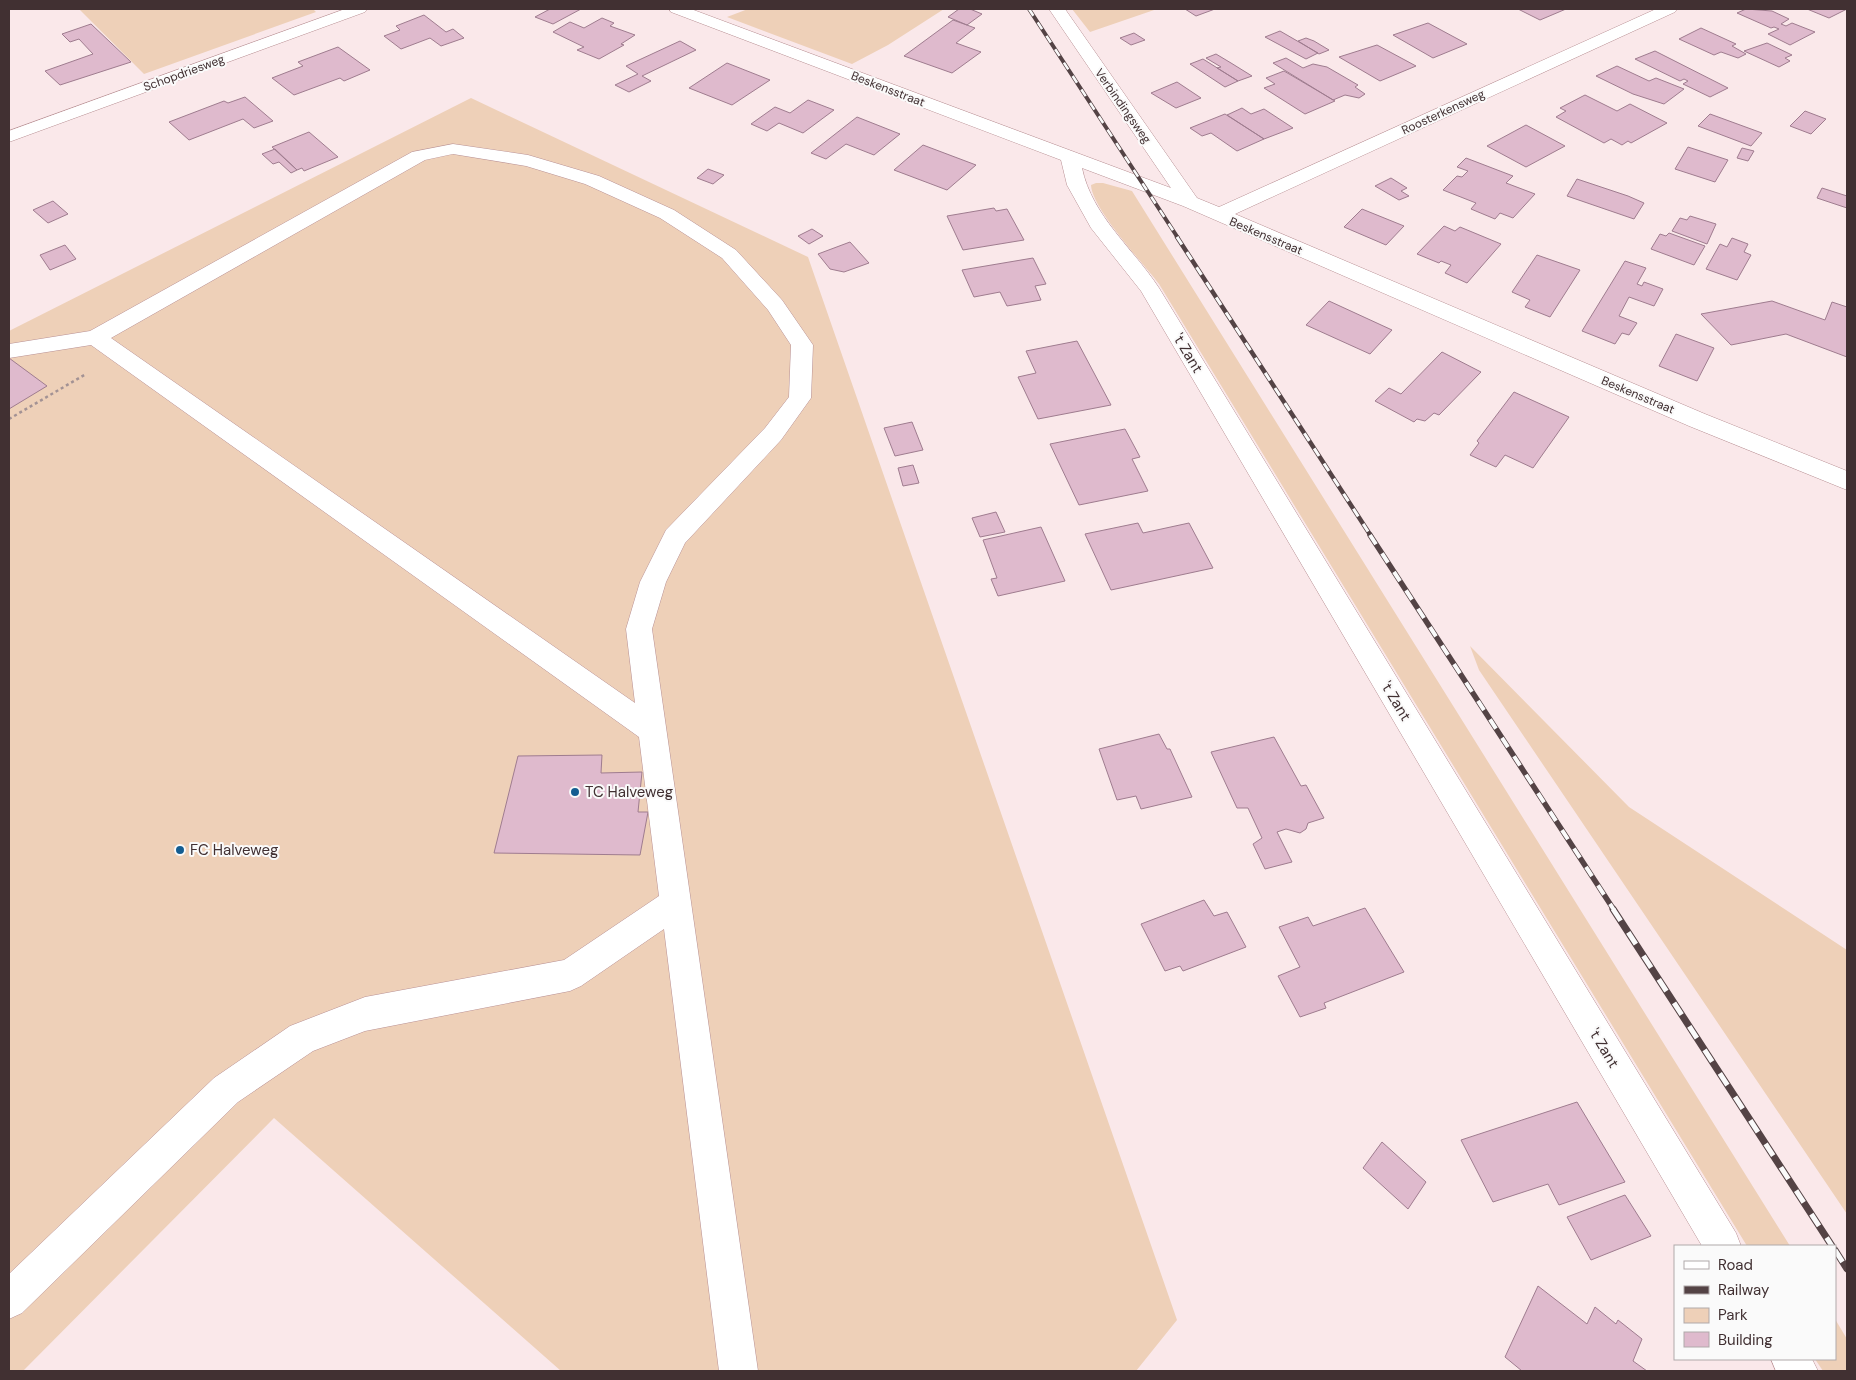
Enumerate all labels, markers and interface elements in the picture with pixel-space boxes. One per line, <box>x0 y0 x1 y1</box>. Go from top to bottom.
street label: Schopdriesweg <box>141 51 227 95</box>
street label: Verbindingsweg <box>1091 65 1155 147</box>
street label: Beskensstraat <box>849 68 928 111</box>
street label: Roosterkensweg <box>1399 86 1487 138</box>
street label: Beskensstraat <box>1227 213 1305 259</box>
street label: 't Zant <box>1168 329 1208 377</box>
street label: Beskensstraat <box>1599 372 1677 418</box>
street label: 't Zant <box>1376 677 1416 725</box>
place label: TC Halveweg <box>585 782 673 802</box>
marker: TC Halveweg <box>569 786 581 798</box>
place label: FC Halveweg <box>190 840 278 860</box>
marker: FC Halveweg <box>174 844 186 856</box>
street label: 't Zant <box>1584 1024 1624 1072</box>
legend <box>1674 1245 1836 1360</box>
text: Road <box>1718 1255 1753 1275</box>
text: Railway <box>1718 1280 1770 1300</box>
text: Park <box>1718 1305 1748 1325</box>
text: Building <box>1718 1330 1773 1350</box>

